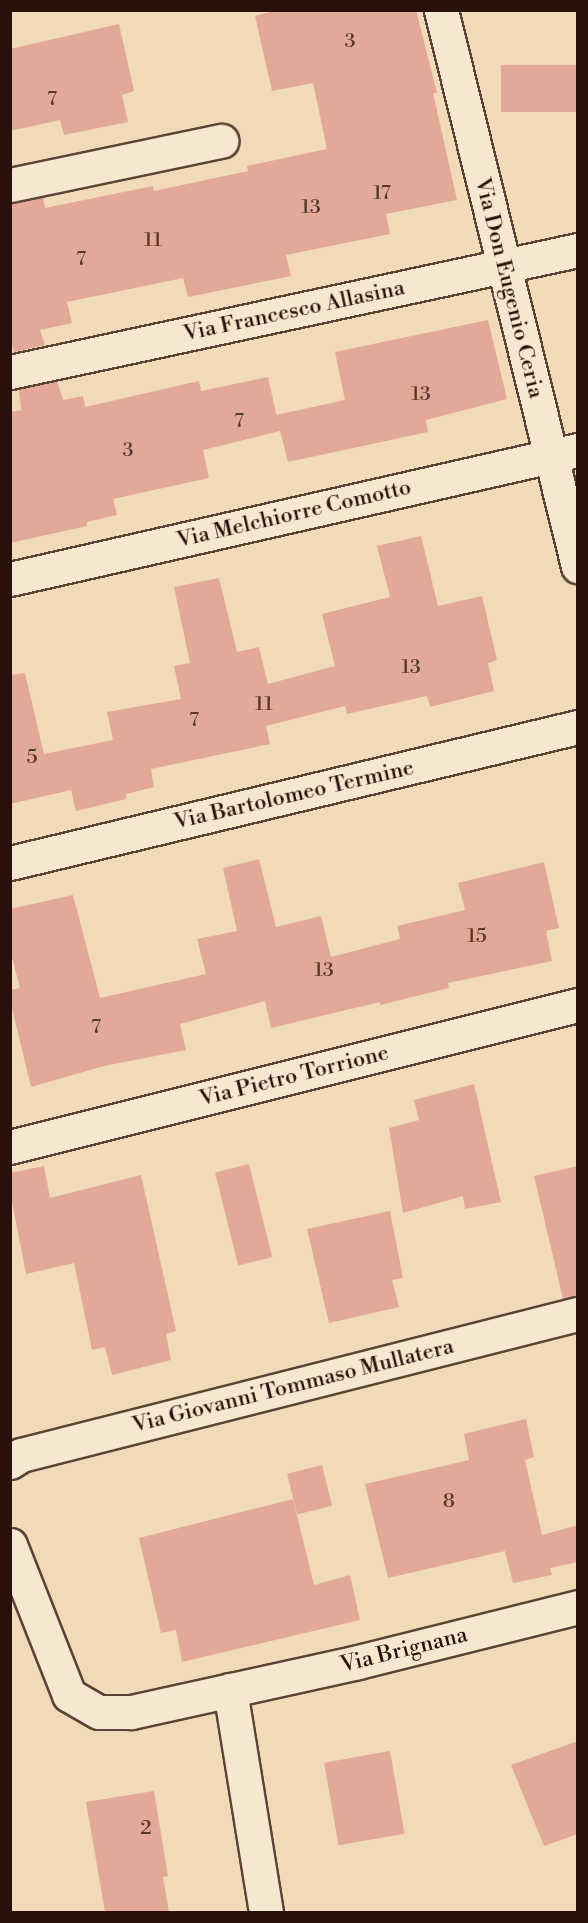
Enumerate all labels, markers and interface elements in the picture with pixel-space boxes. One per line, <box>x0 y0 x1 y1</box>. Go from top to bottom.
house number: 3 <box>344 29 356 53</box>
house number: 7 <box>47 87 57 111</box>
street label: Via Don Eugenio Ceria <box>469 175 549 401</box>
house number: 17 <box>373 181 391 205</box>
house number: 13 <box>301 195 321 219</box>
house number: 11 <box>144 228 162 252</box>
house number: 7 <box>76 247 86 271</box>
street label: Via Francesco Allasina <box>181 275 407 347</box>
house number: 13 <box>411 382 431 406</box>
house number: 7 <box>234 409 244 433</box>
house number: 3 <box>122 438 134 462</box>
street label: Via Melchiorre Comotto <box>174 474 414 554</box>
house number: 13 <box>401 655 421 679</box>
house number: 11 <box>255 692 273 716</box>
house number: 7 <box>189 708 199 732</box>
house number: 5 <box>26 745 38 769</box>
street label: Via Bartolomeo Termine <box>171 755 417 835</box>
house number: 15 <box>467 924 487 948</box>
house number: 13 <box>314 958 334 982</box>
house number: 7 <box>91 1015 101 1039</box>
street label: Via Pietro Torrione <box>197 1040 391 1112</box>
street label: Via Giovanni Tommaso Mullatera <box>130 1333 456 1439</box>
house number: 8 <box>443 1489 455 1513</box>
street label: Via Brignana <box>338 1621 470 1679</box>
house number: 2 <box>140 1816 152 1840</box>

